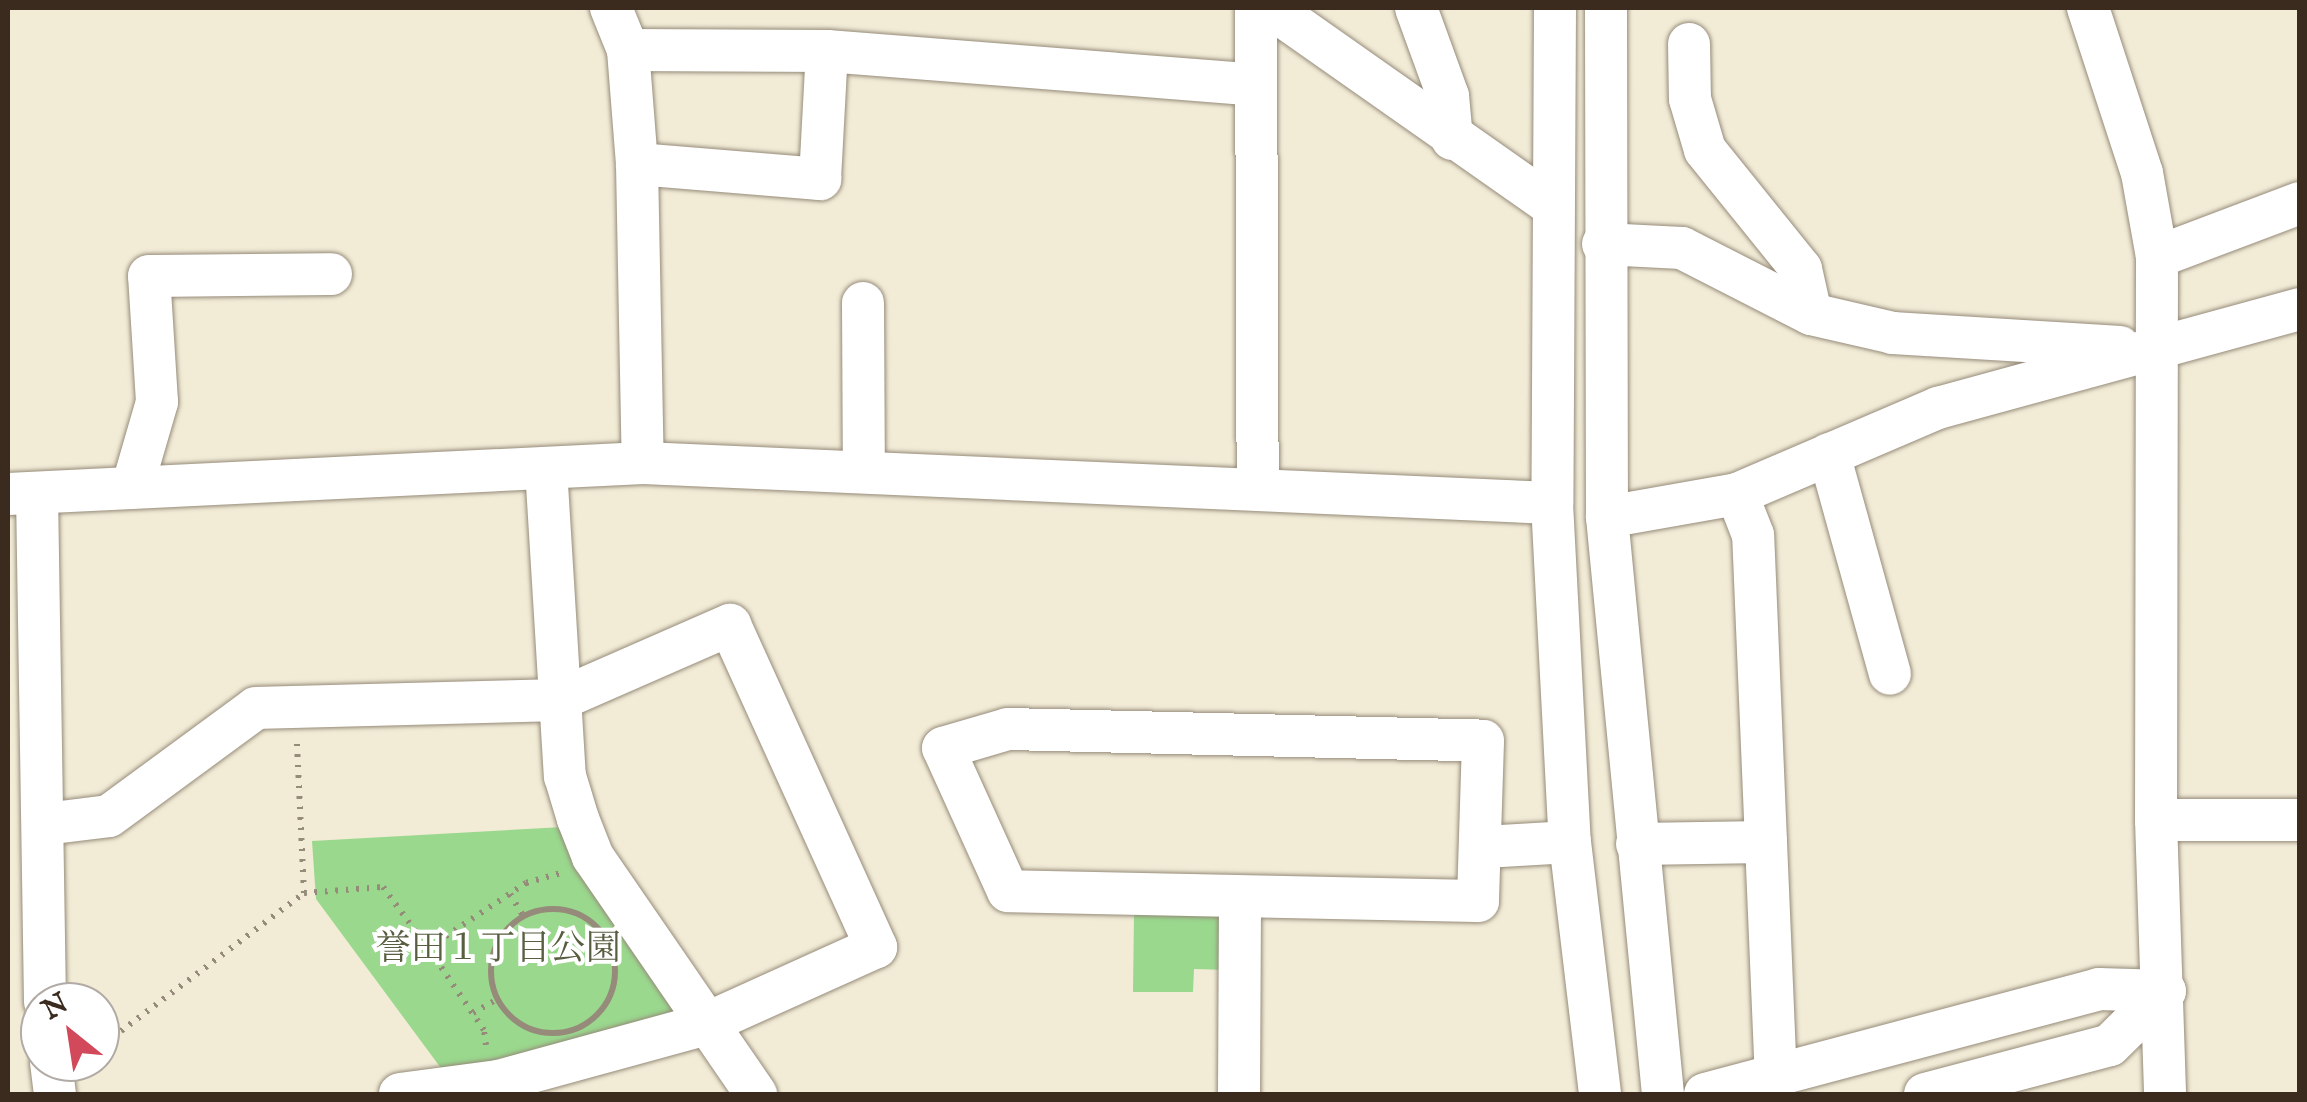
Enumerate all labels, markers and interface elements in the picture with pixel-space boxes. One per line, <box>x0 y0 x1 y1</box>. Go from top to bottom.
park label: 誉田１丁目公園 <box>376 929 620 971</box>
north arrow <box>20 982 120 1082</box>
text: N <box>36 986 75 1029</box>

